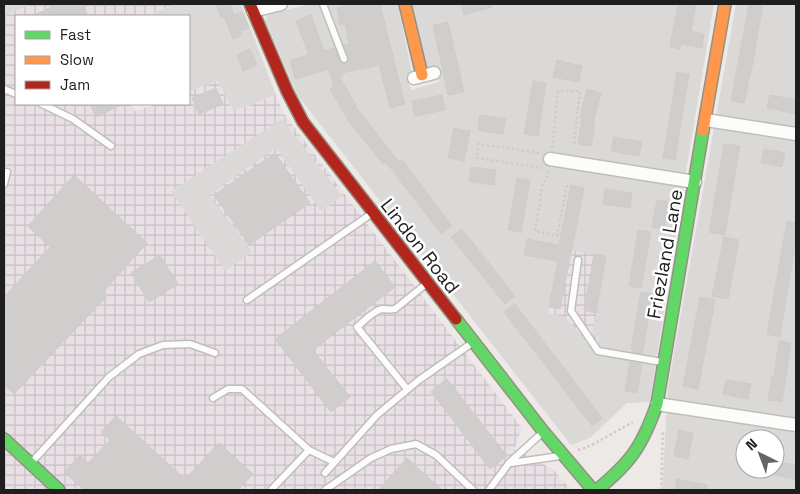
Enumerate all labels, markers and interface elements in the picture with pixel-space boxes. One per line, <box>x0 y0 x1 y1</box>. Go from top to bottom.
legend <box>15 15 190 105</box>
text: Fast <box>60 25 91 44</box>
text: Slow <box>60 50 94 69</box>
text: Jam <box>60 75 90 94</box>
street label: Friezland Lane <box>641 187 689 321</box>
street label: Lindon Road <box>375 193 465 299</box>
north arrow <box>735 429 785 479</box>
text: N <box>742 435 761 454</box>

